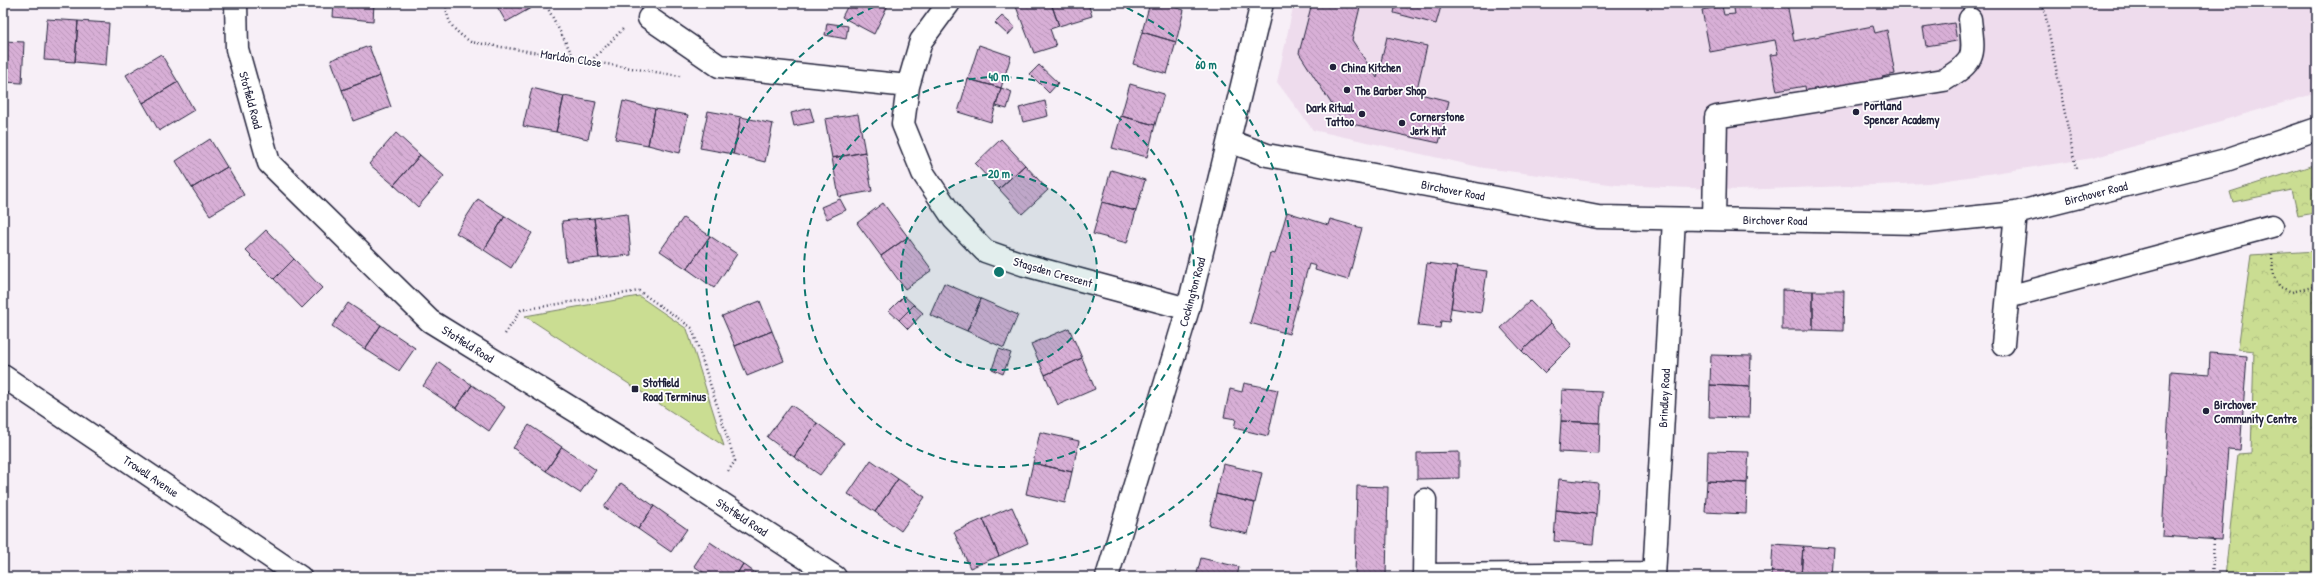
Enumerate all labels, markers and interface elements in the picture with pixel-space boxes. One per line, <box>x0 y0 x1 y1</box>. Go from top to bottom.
street label: Marldon Close <box>539 45 603 71</box>
text: 60 m <box>1195 56 1217 73</box>
place label: China Kitchen <box>1341 59 1402 76</box>
marker: China Kitchen <box>1328 62 1338 72</box>
text: 40 m <box>989 68 1009 85</box>
street label: Stotfield Road <box>235 70 267 131</box>
place label: The Barber Shop <box>1354 82 1427 100</box>
marker: The Barber Shop <box>1342 85 1352 95</box>
place label: Portland Spencer Academy <box>1864 97 1940 129</box>
place label: Dark Ritual Tattoo <box>1306 99 1355 130</box>
marker: Portland Spencer Academy <box>1851 107 1861 117</box>
place label: Cornerstone Jerk Hut <box>1410 108 1465 139</box>
marker: Dark Ritual Tattoo <box>1357 109 1367 119</box>
marker: Cornerstone Jerk Hut <box>1397 118 1407 128</box>
text: 20 m <box>988 165 1010 182</box>
street label: Birchover Road <box>1420 175 1487 205</box>
street label: Birchover Road <box>2063 177 2130 209</box>
street label: Birchover Road <box>1743 211 1808 229</box>
street label: Stagsden Crescent <box>1011 253 1095 292</box>
street label: Cockington Road <box>1175 255 1210 329</box>
centre of rings <box>992 265 1006 279</box>
street label: Stotfield Road <box>439 321 498 367</box>
street label: Brindley Road <box>1654 368 1674 428</box>
place label: Stotfield Road Terminus <box>643 374 707 405</box>
marker: Stotfield Road Terminus <box>630 384 640 394</box>
place label: Birchover Community Centre <box>2214 396 2297 428</box>
marker: Birchover Community Centre <box>2201 406 2211 416</box>
street label: Trowell Avenue <box>120 451 182 501</box>
street label: Stotfield Road <box>713 494 771 540</box>

